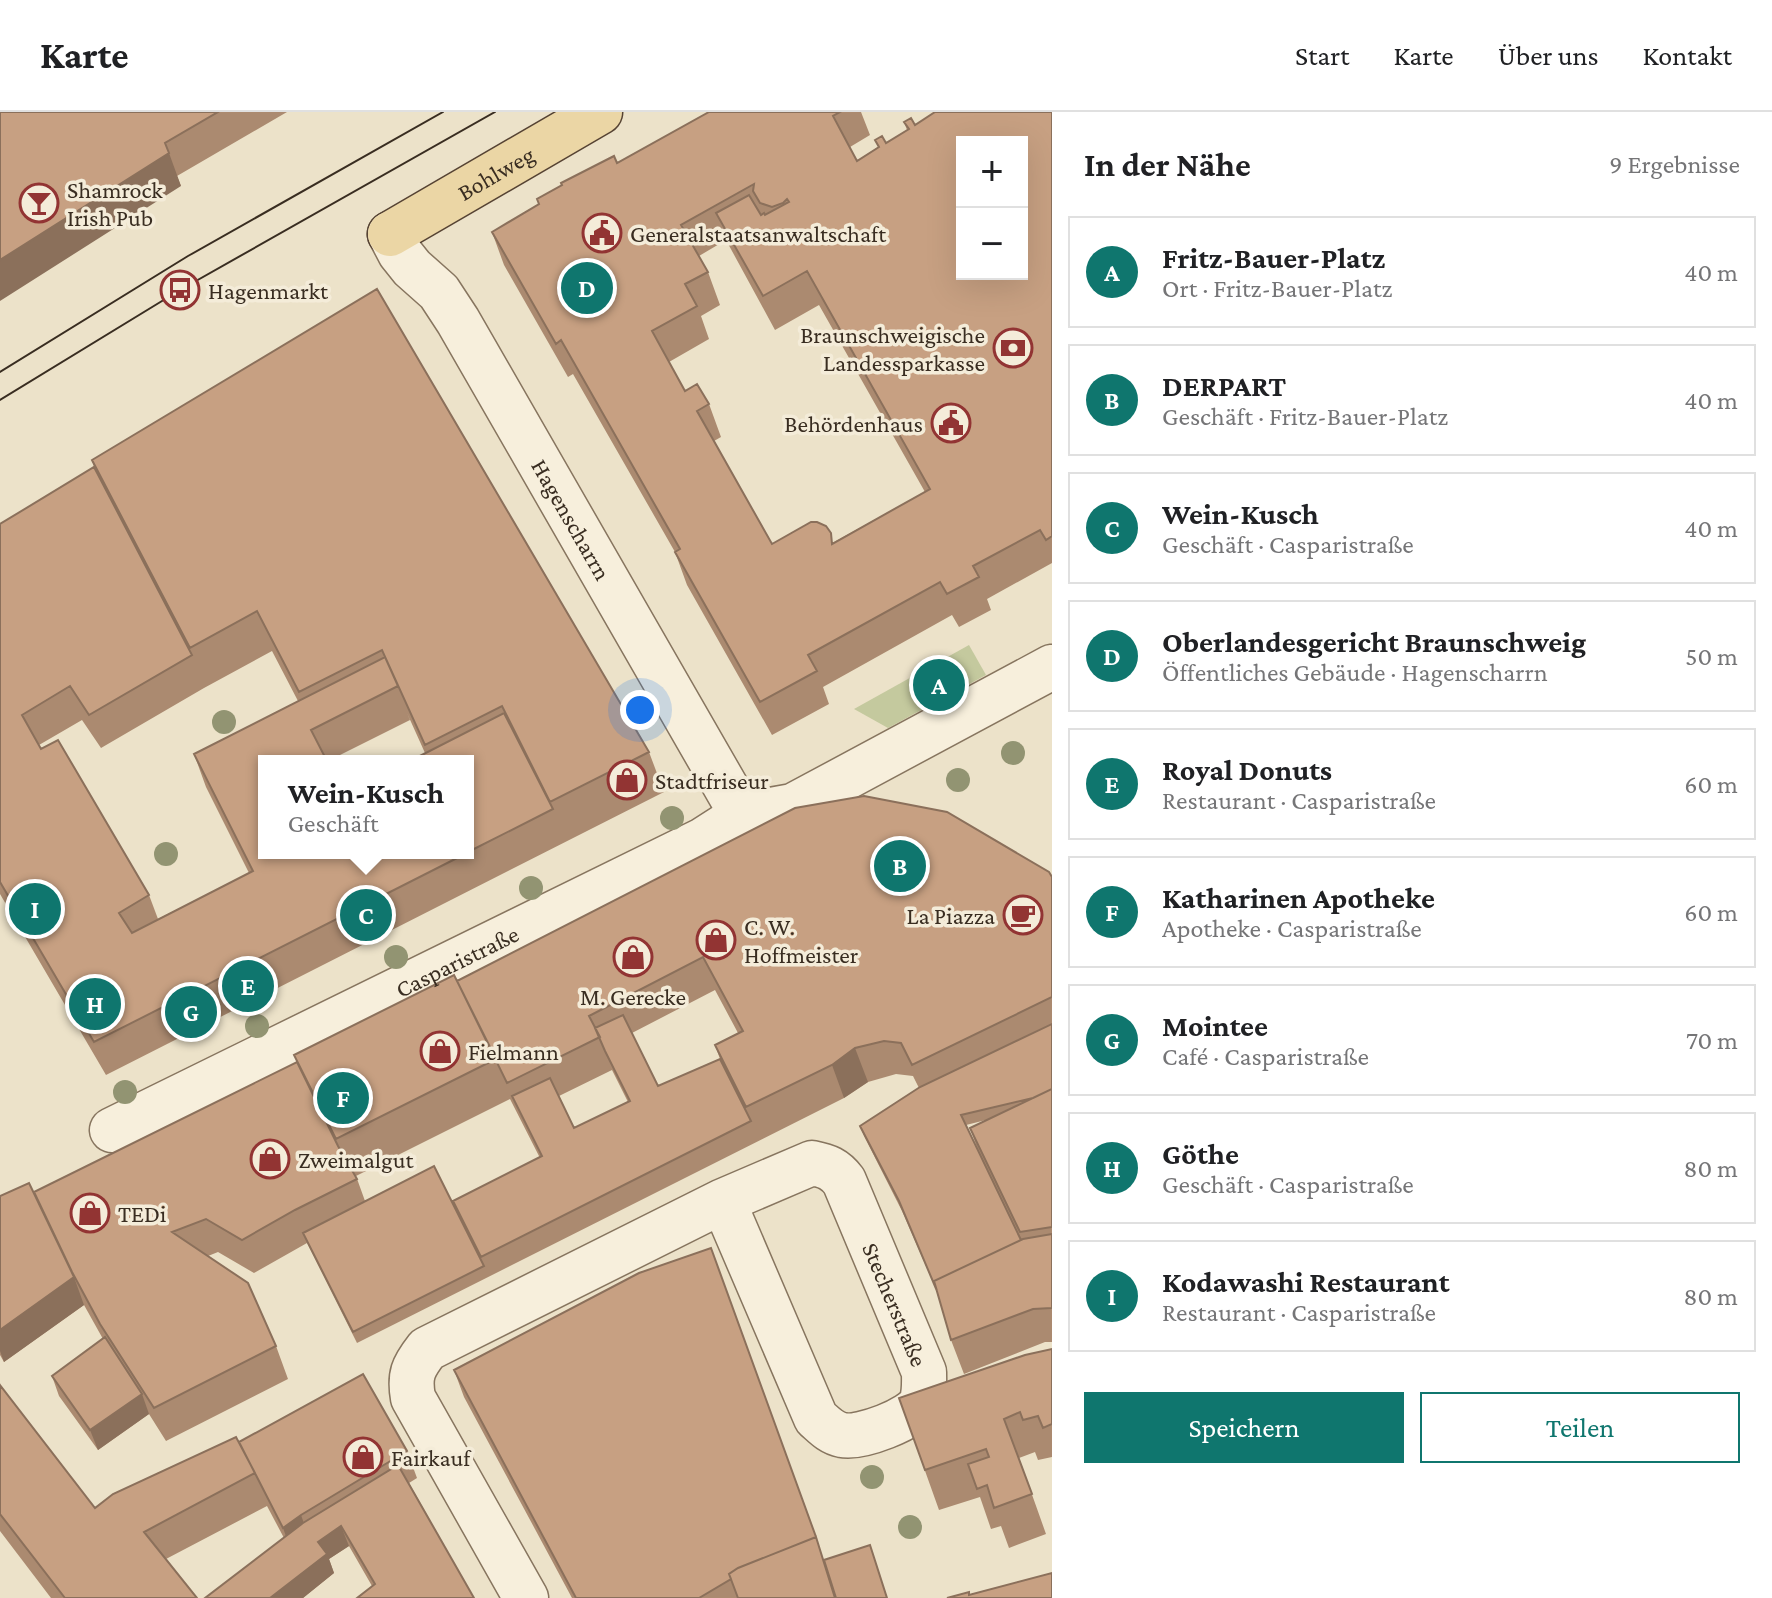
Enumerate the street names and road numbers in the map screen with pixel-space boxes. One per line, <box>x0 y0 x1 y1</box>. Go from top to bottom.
street label: Bohlweg <box>452 140 539 205</box>
street label: Hagenscharrn <box>527 454 617 584</box>
street label: Casparistraße <box>391 919 523 1002</box>
street label: Stecherstraße <box>858 1238 933 1370</box>

